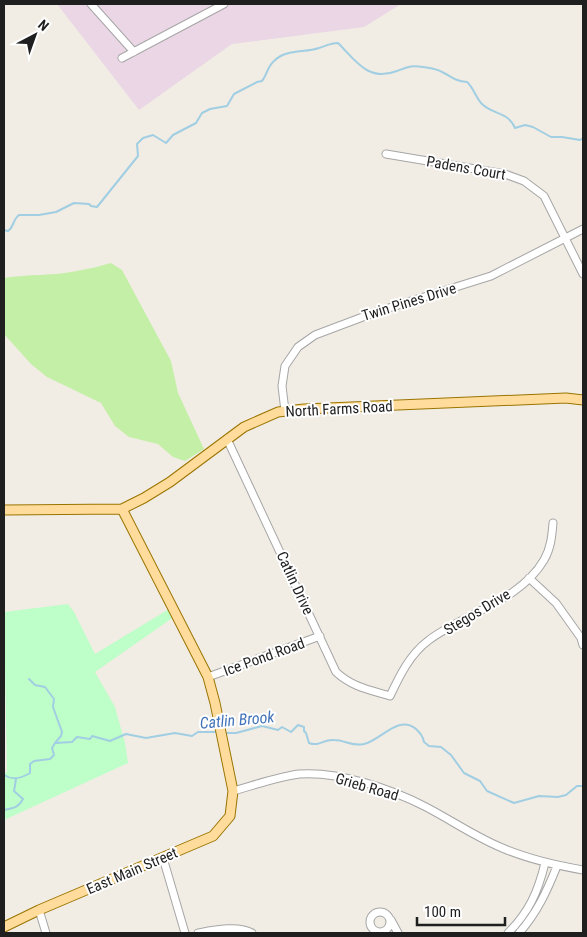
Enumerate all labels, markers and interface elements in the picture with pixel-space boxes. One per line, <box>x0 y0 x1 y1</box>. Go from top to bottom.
north arrow <box>10 10 60 60</box>
text: N <box>35 16 52 34</box>
street label: Padens Court <box>425 152 507 184</box>
street label: Twin Pines Drive <box>360 279 458 325</box>
street label: North Farms Road <box>285 397 393 421</box>
street label: Catlin Drive <box>273 549 317 617</box>
street label: Stegos Drive <box>440 585 514 639</box>
street label: Ice Pond Road <box>221 634 307 680</box>
water label: Catlin Brook <box>199 707 276 733</box>
street label: Grieb Road <box>333 769 401 805</box>
street label: East Main Street <box>84 844 180 898</box>
scale bar <box>417 894 504 926</box>
text: 100 m <box>424 903 461 921</box>

